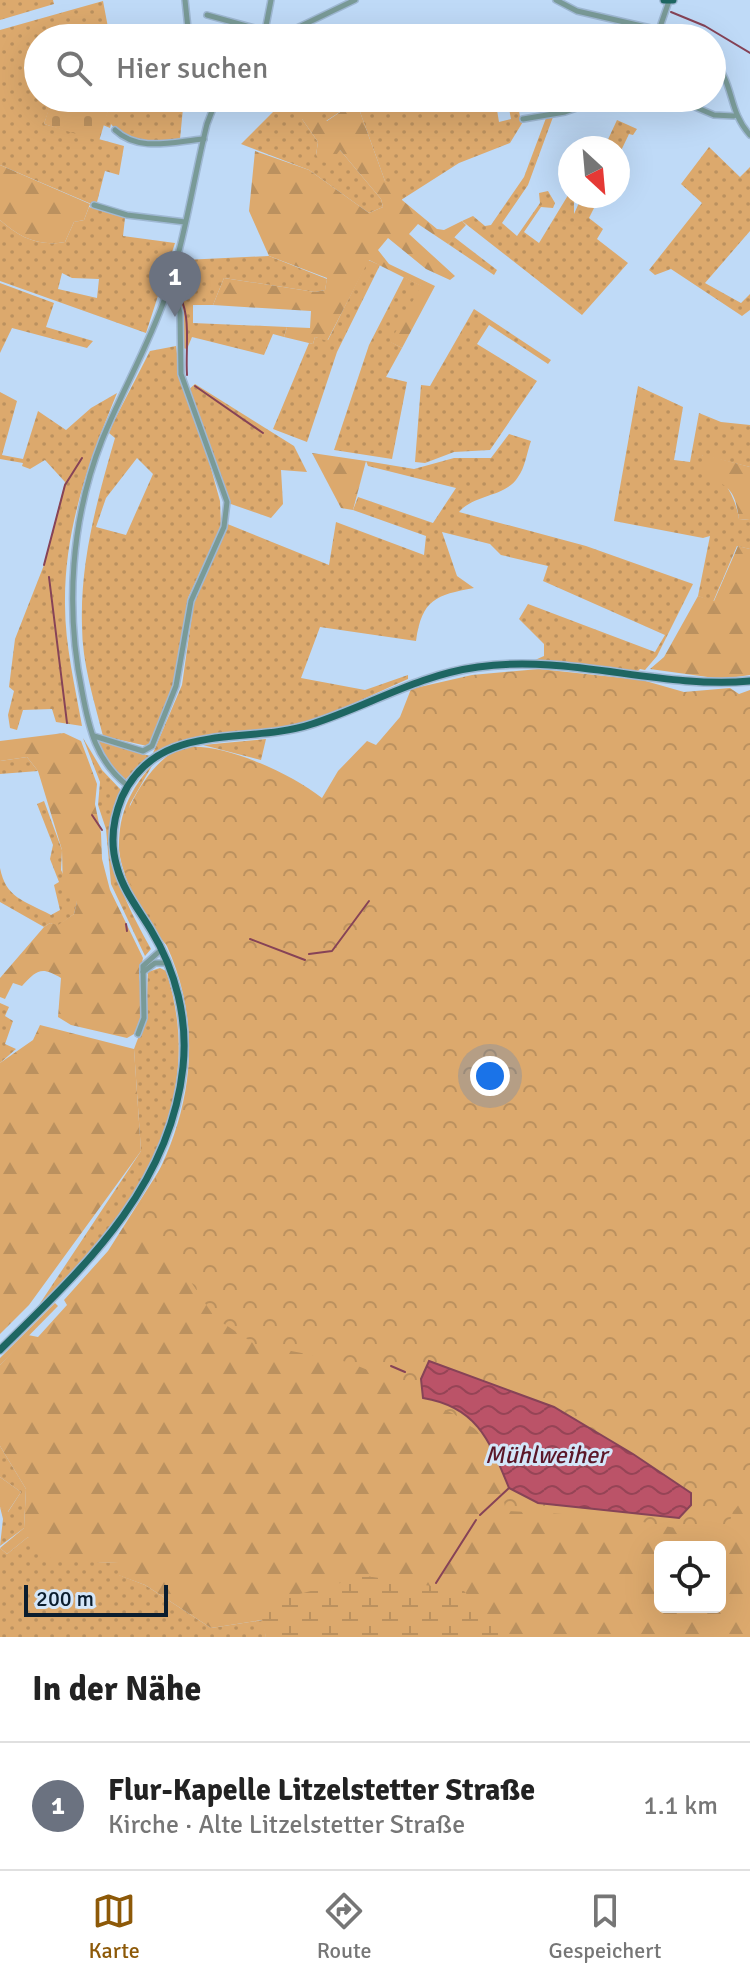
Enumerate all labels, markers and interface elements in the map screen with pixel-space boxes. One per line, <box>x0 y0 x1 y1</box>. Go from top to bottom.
search box <box>24 24 726 112</box>
icon: search <box>52 46 96 90</box>
text: Hier suchen <box>116 50 268 87</box>
north arrow <box>558 136 630 208</box>
pin: 1 <box>149 251 201 317</box>
your location <box>470 1056 510 1096</box>
water label: Mühlweiher <box>485 1440 610 1470</box>
map controls <box>654 1541 726 1613</box>
button: locate <box>654 1541 726 1613</box>
scale bar <box>24 1581 168 1617</box>
text: 200 m <box>36 1585 94 1612</box>
text: In der Nähe <box>32 1668 201 1710</box>
text: Flur-Kapelle Litzelstetter Straße <box>108 1772 535 1809</box>
text: 1 <box>51 1790 65 1822</box>
text: 1.1 km <box>644 1790 718 1822</box>
text: Kirche · Alte Litzelstetter Straße <box>108 1809 465 1841</box>
tab: Karte <box>88 1889 140 1964</box>
tab: Route <box>317 1889 372 1964</box>
tab: Gespeichert <box>549 1889 662 1964</box>

